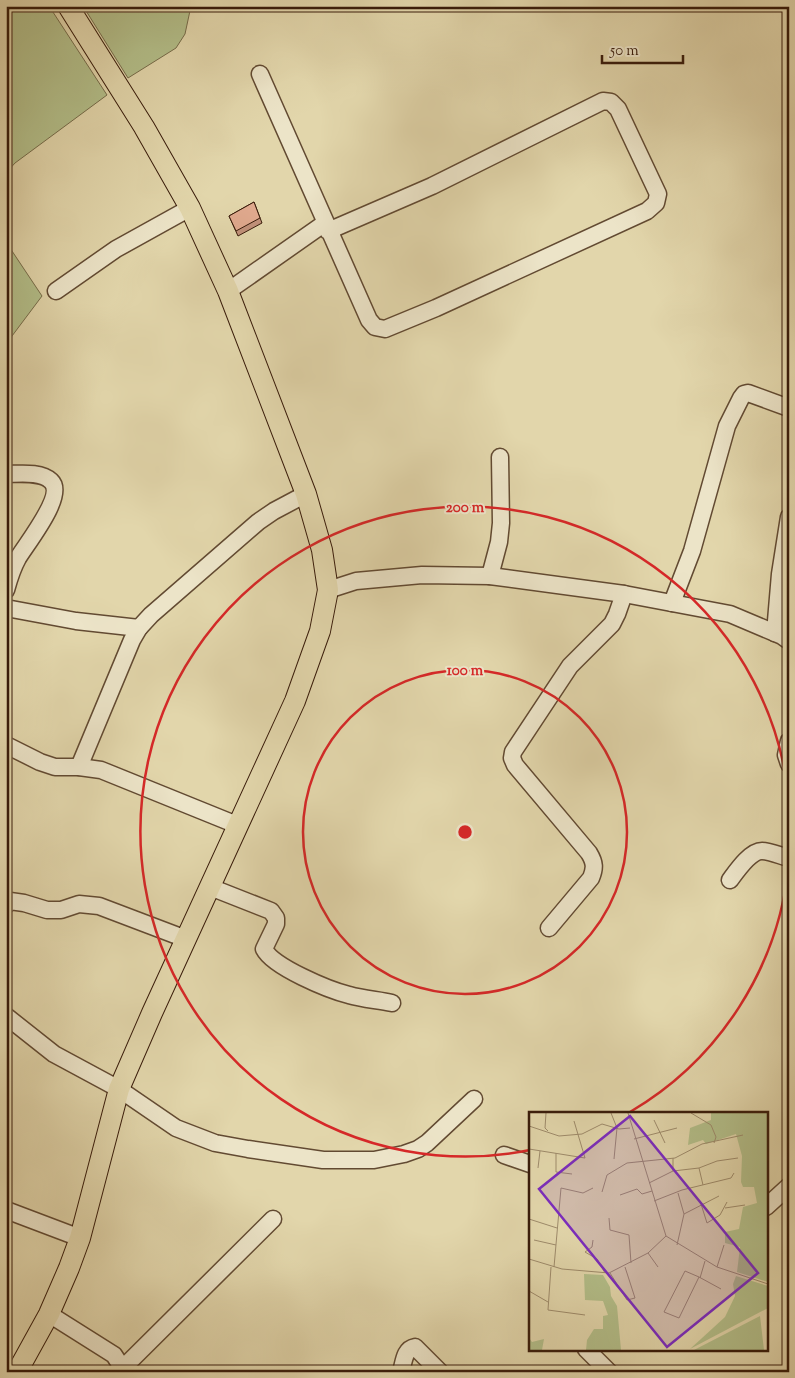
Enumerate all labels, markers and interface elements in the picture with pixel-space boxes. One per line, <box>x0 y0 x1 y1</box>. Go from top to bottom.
scale bar <box>602 32 684 64</box>
text: 50 m <box>609 41 639 62</box>
text: 200 m <box>446 498 485 519</box>
text: 100 m <box>447 661 484 682</box>
centre of rings <box>456 823 474 841</box>
inset map <box>529 1112 768 1350</box>

